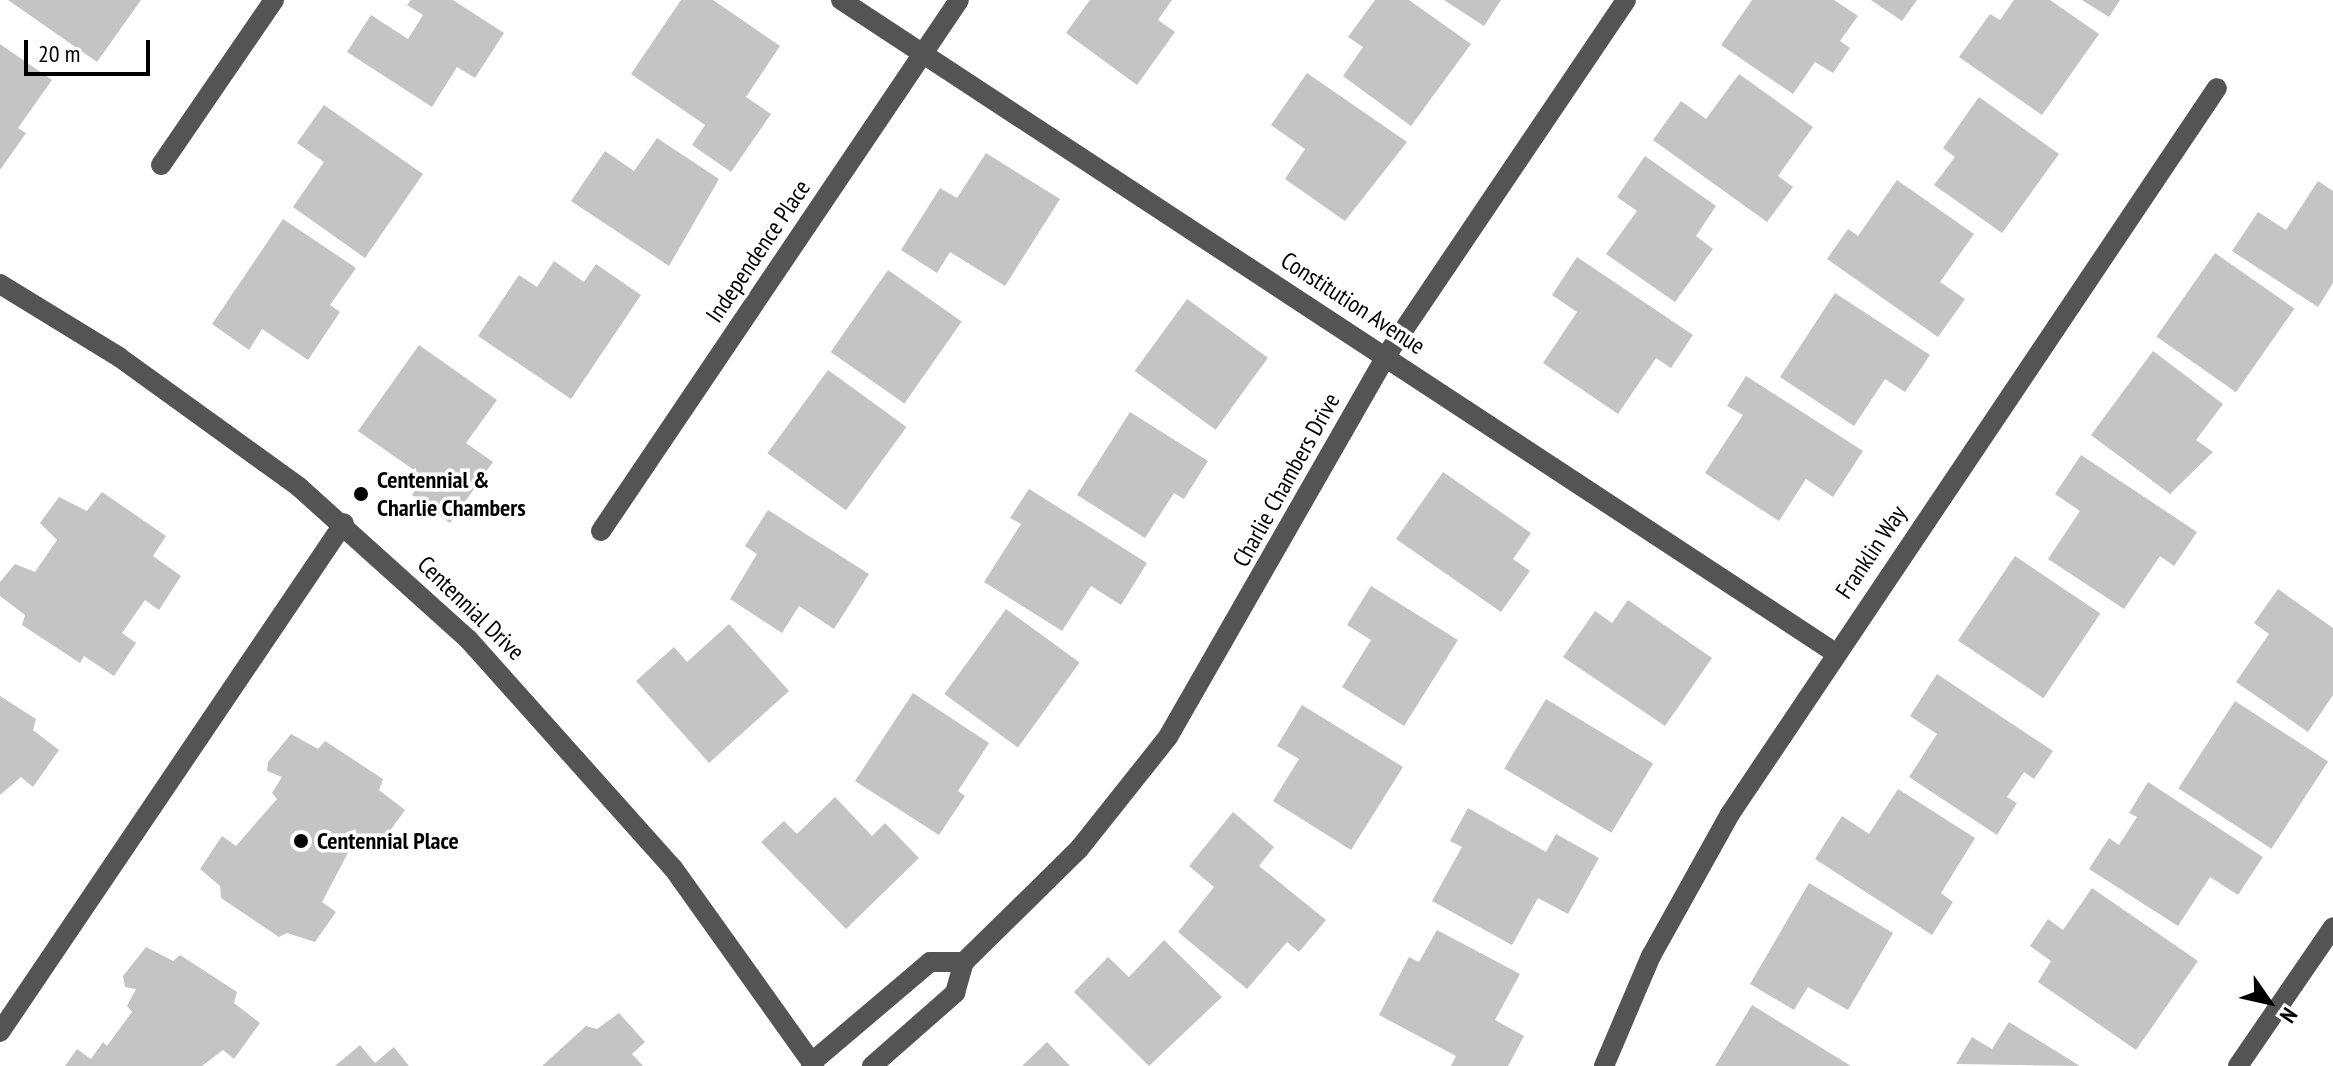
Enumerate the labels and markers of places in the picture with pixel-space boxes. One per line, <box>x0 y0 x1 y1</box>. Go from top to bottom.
place label: Centennial & Charlie Chambers <box>377 466 526 522</box>
marker: Centennial & Charlie Chambers <box>352 485 370 503</box>
place label: Centennial Place <box>317 827 459 855</box>
marker: Centennial Place <box>292 832 310 850</box>

